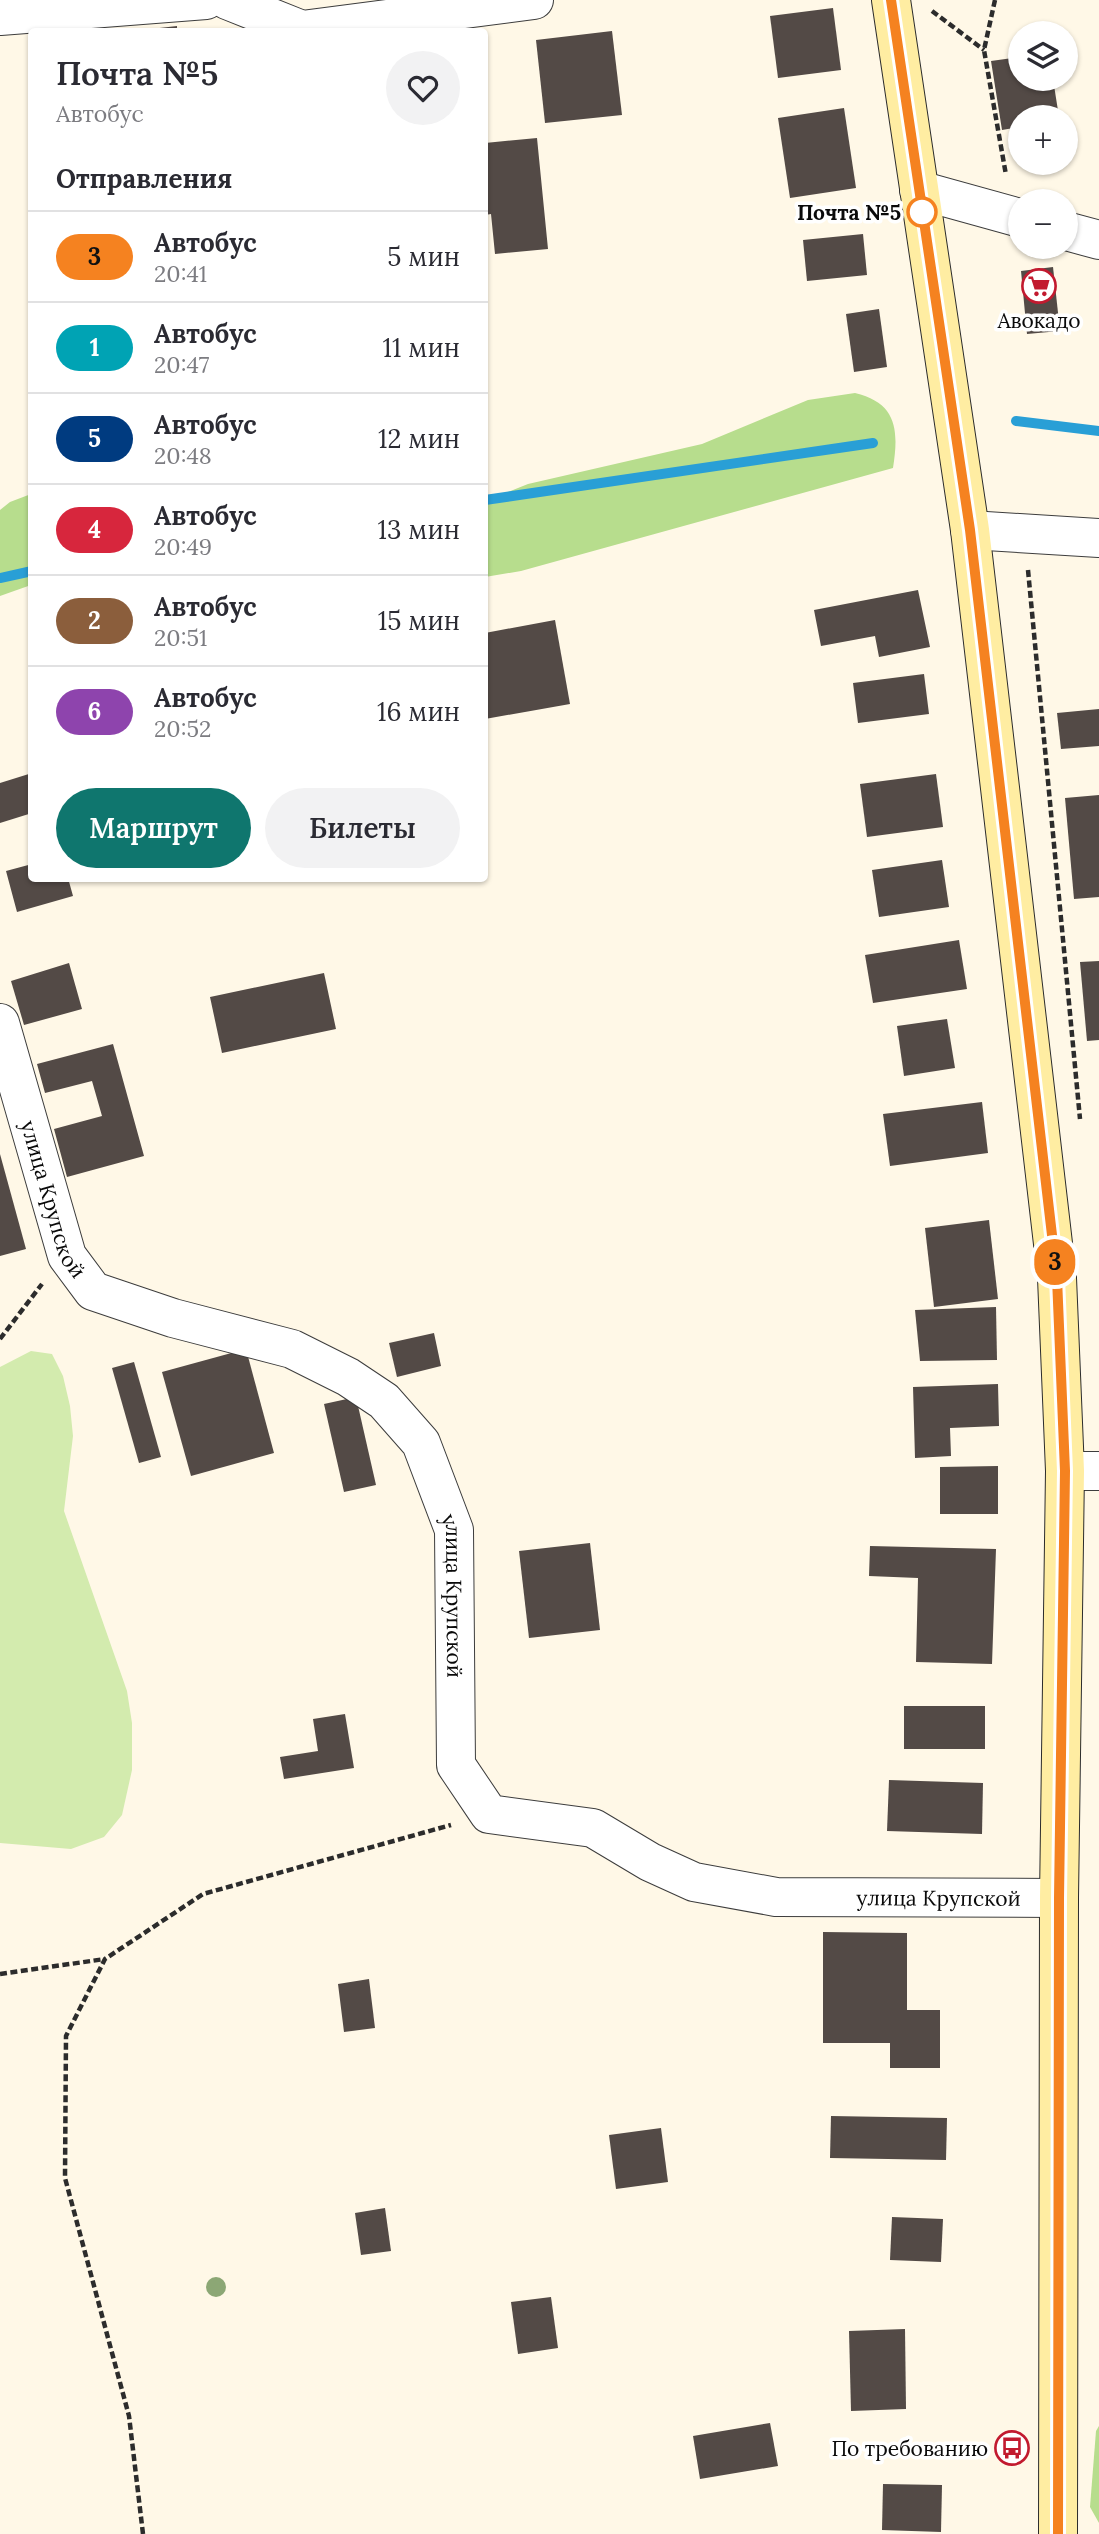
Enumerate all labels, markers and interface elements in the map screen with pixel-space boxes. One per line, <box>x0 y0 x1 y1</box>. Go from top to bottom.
map controls <box>1008 21 1078 259</box>
button: layers <box>1008 21 1078 91</box>
button: heart <box>386 51 460 125</box>
text: Почта №5 <box>56 52 218 94</box>
text: Автобус <box>56 99 144 128</box>
button: + <box>1008 105 1078 175</box>
text: Отправления <box>56 162 232 195</box>
button: − <box>1008 189 1078 259</box>
marker: Почта №5 <box>907 197 937 227</box>
place label: Почта №5 <box>797 199 901 226</box>
text: Автобус <box>154 226 257 259</box>
text: 5 мин <box>387 240 460 273</box>
text: 3 <box>88 241 101 272</box>
text: 20:41 <box>154 259 207 288</box>
supermarket icon: Авокадо <box>1020 267 1058 305</box>
place label: Авокадо <box>996 307 1081 334</box>
text: Автобус <box>154 317 257 350</box>
text: 11 мин <box>383 331 460 364</box>
text: 1 <box>90 332 99 363</box>
text: 20:47 <box>154 350 209 379</box>
text: Автобус <box>154 408 257 441</box>
text: 12 мин <box>378 422 460 455</box>
text: 5 <box>88 423 101 454</box>
text: 20:48 <box>154 441 212 470</box>
text: Автобус <box>154 499 257 532</box>
text: 13 мин <box>378 513 460 546</box>
text: 4 <box>88 514 101 545</box>
text: 20:49 <box>154 532 212 561</box>
text: Автобус <box>154 590 257 623</box>
text: 15 мин <box>378 604 460 637</box>
text: 2 <box>88 605 101 636</box>
text: 20:51 <box>154 623 207 652</box>
text: Автобус <box>154 681 257 714</box>
text: 16 мин <box>377 695 460 728</box>
text: 6 <box>88 696 101 727</box>
text: 20:52 <box>154 714 211 743</box>
button: Маршрут <box>56 788 251 868</box>
button: Билеты <box>265 788 460 868</box>
street label: улица Крупской <box>15 1117 92 1283</box>
line badge: 3 <box>1032 1239 1078 1285</box>
text: 3 <box>1048 1246 1062 1277</box>
street label: улица Крупской <box>435 1510 469 1678</box>
street label: улица Крупской <box>856 1884 1021 1911</box>
bus stop icon: По требованию <box>993 2429 1031 2467</box>
place label: По требованию <box>832 2435 988 2462</box>

